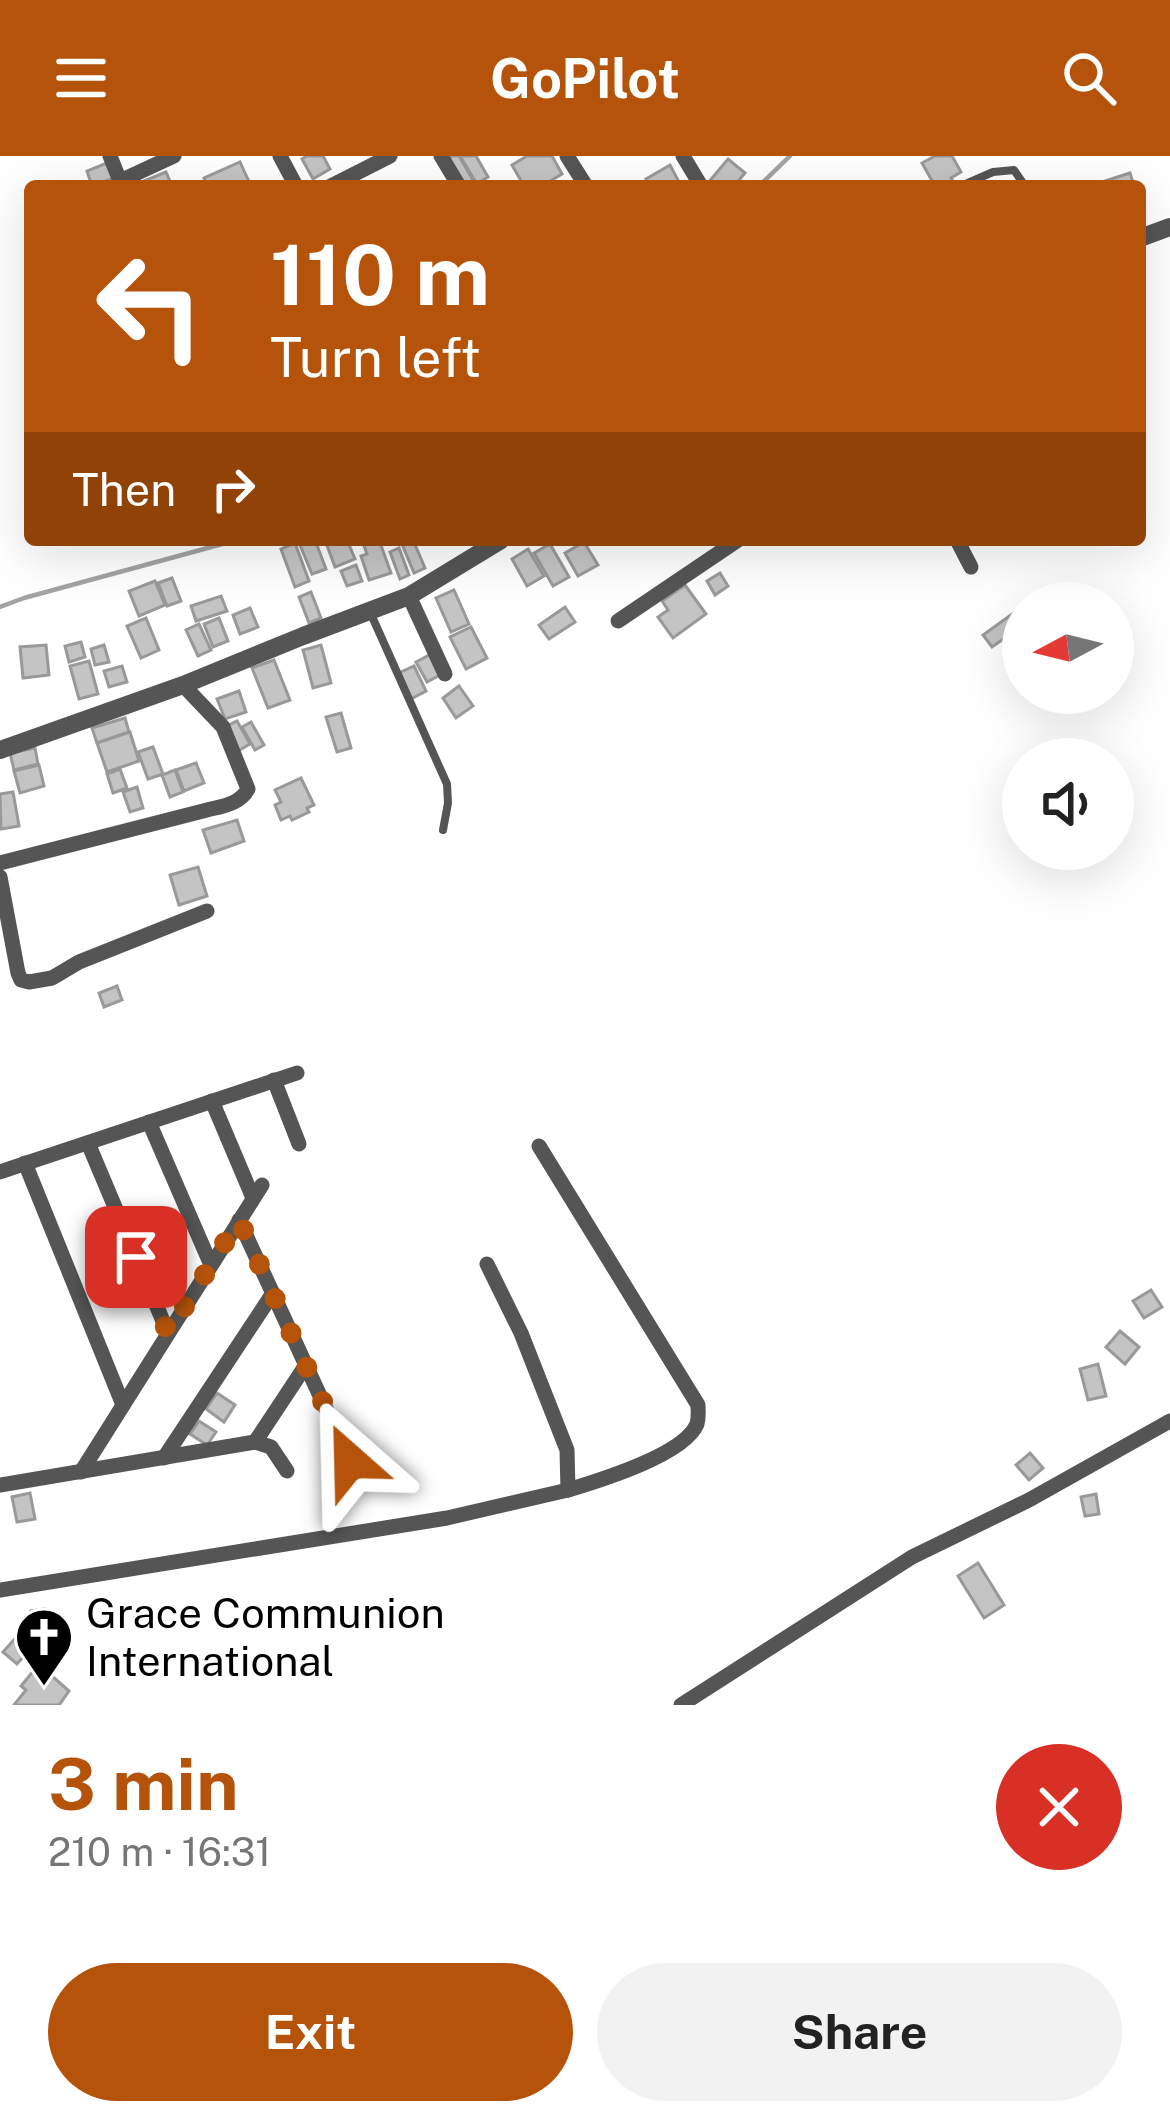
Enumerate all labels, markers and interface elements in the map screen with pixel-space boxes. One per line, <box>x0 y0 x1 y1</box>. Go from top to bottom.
icon: menu <box>48 45 114 111</box>
icon: search <box>1056 45 1122 111</box>
text: GoPilot <box>490 47 680 110</box>
text: 110 m <box>270 225 490 324</box>
icon: left <box>72 228 228 384</box>
text: Turn left <box>270 326 481 389</box>
icon: right <box>200 456 266 522</box>
text: Then <box>72 463 176 516</box>
north arrow <box>1002 582 1134 714</box>
map controls <box>1002 582 1134 870</box>
button: sound <box>1002 738 1134 870</box>
pin <box>85 1206 187 1308</box>
icon: arrive <box>103 1224 169 1290</box>
position arrow <box>287 1398 413 1524</box>
place label: Grace Communion International <box>86 1588 445 1685</box>
church icon: Grace Communion International <box>13 1606 75 1688</box>
text: 3 min <box>48 1742 239 1826</box>
button: close <box>996 1744 1122 1870</box>
text: 210 m · 16:31 <box>48 1829 271 1875</box>
button: Exit <box>48 1963 573 2101</box>
button: Share <box>597 1963 1122 2101</box>

